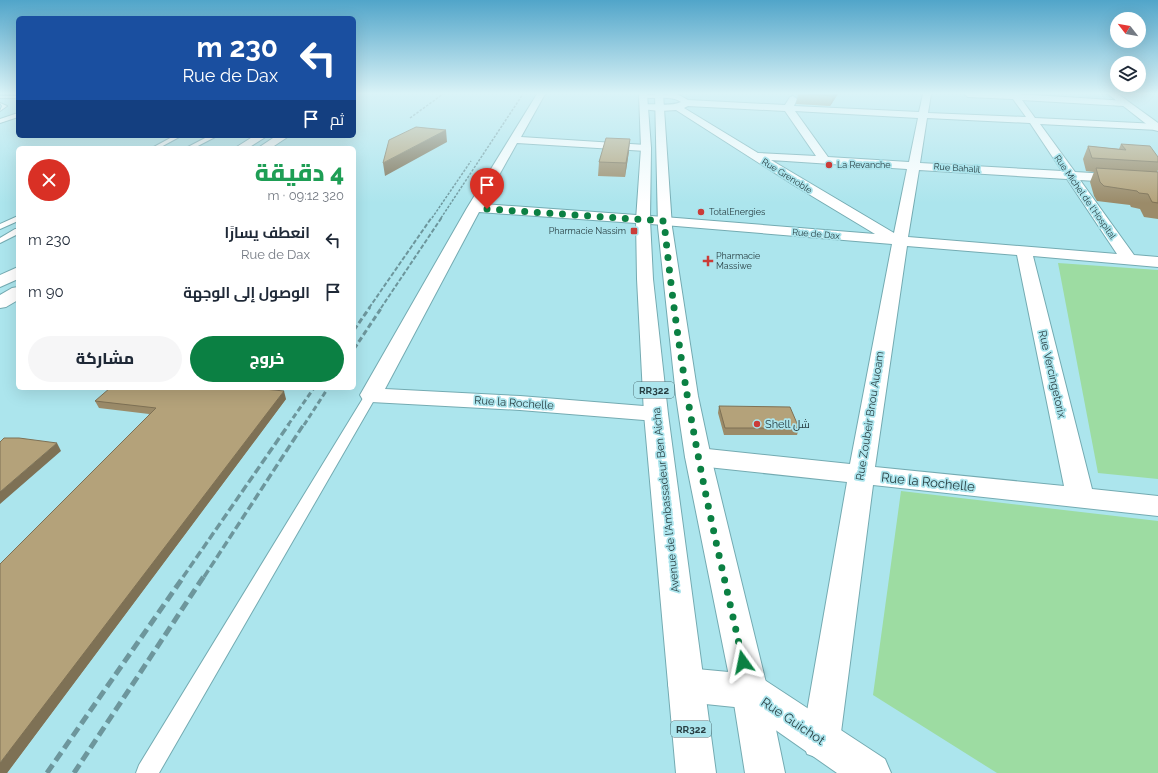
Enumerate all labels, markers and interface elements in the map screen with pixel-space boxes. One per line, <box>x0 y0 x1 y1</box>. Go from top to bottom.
north arrow <box>1110 12 1146 48</box>
map controls <box>1110 12 1146 92</box>
text: 230 m <box>197 31 278 64</box>
icon: left <box>292 32 344 84</box>
button: layers <box>1110 56 1146 92</box>
text: Rue de Dax <box>182 65 278 86</box>
icon: arrive <box>300 108 322 130</box>
text: ثم <box>330 111 344 129</box>
street label: Rue Michel de l'Hospital <box>1052 153 1118 241</box>
street label: Rue Grenoble <box>760 157 815 196</box>
text: 4 دقيقة <box>255 158 344 187</box>
button: close <box>28 159 70 201</box>
marker: La Revanche <box>824 160 834 170</box>
place label: La Revanche <box>837 160 891 170</box>
street label: Rue Bahalil <box>933 161 981 175</box>
pin <box>470 168 504 209</box>
icon: arrive <box>476 174 498 196</box>
text: 320 m · 09:12 <box>268 188 344 203</box>
marker: TotalEnergies <box>696 207 706 217</box>
place label: TotalEnergies <box>709 207 766 217</box>
text: انعطف يسارًا <box>225 224 310 242</box>
place label: Pharmacie Nassim <box>549 226 626 236</box>
marker: Pharmacie Nassim <box>629 226 639 236</box>
street label: Rue de Dax <box>792 227 841 241</box>
icon: left <box>322 229 344 251</box>
text: 230 m <box>28 231 71 249</box>
text: Rue de Dax <box>241 247 310 262</box>
place label: Pharmacie Massiwe <box>716 251 761 271</box>
marker: Pharmacie Massiwe <box>703 256 713 266</box>
icon: arrive <box>322 281 344 303</box>
text: 90 m <box>28 283 64 301</box>
text: الوصول إلى الوجهة <box>183 284 310 302</box>
street label: Rue Vercingetorix <box>1036 329 1068 419</box>
button: مشاركة <box>28 336 182 382</box>
button: خروج <box>190 336 344 382</box>
street label: Rue Zoubeir Bnou Auoam <box>853 351 887 481</box>
road number: RR322 <box>634 382 674 398</box>
street label: Rue la Rochelle <box>474 394 555 412</box>
street label: Avenue de l'Ambassadeur Ben Aicha <box>650 407 682 593</box>
place label: Shell شل <box>765 418 810 431</box>
marker: Shell شل <box>752 419 762 429</box>
street label: Rue la Rochelle <box>880 470 976 494</box>
position arrow <box>722 641 764 683</box>
street label: Rue Guichot <box>758 694 828 748</box>
road number: RR322 <box>671 721 711 737</box>

